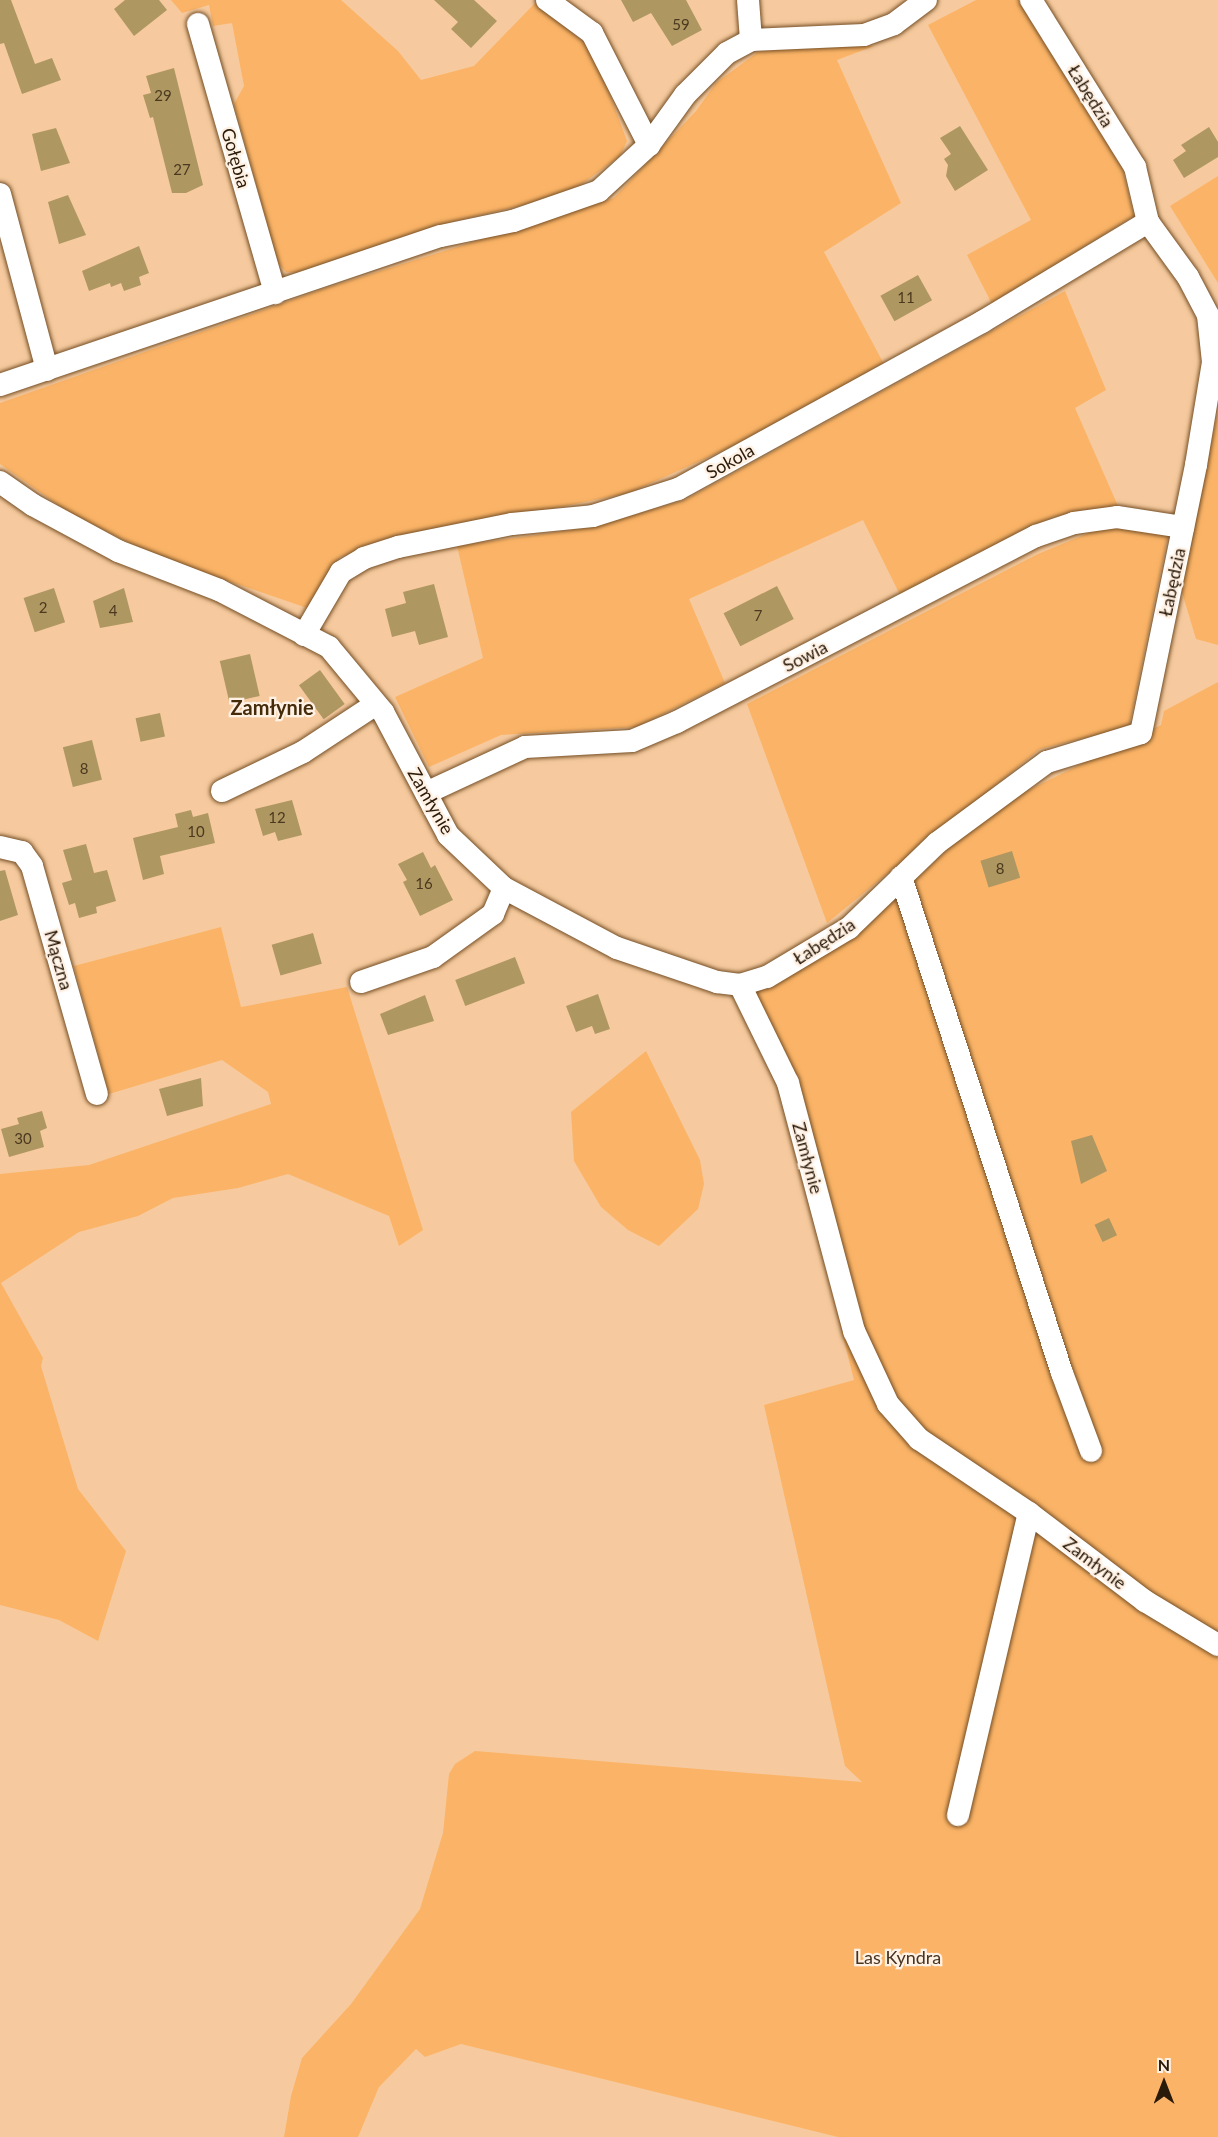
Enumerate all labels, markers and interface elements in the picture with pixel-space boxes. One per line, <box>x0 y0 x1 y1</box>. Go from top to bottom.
house number: 59 <box>672 16 690 34</box>
street label: Łabędzia <box>1063 61 1119 131</box>
house number: 29 <box>154 87 172 105</box>
street label: Gołębia <box>217 125 255 191</box>
house number: 27 <box>173 161 191 179</box>
house number: 11 <box>897 289 915 307</box>
street label: Sokola <box>702 439 758 483</box>
street label: Łabędzia <box>1154 546 1190 618</box>
house number: 2 <box>39 599 47 617</box>
house number: 4 <box>109 602 117 620</box>
house number: 7 <box>754 607 762 625</box>
street label: Sowia <box>779 636 831 676</box>
district label: Zamłynie <box>230 695 314 719</box>
house number: 8 <box>80 760 88 778</box>
street label: Zamłynie <box>403 764 459 838</box>
house number: 12 <box>268 809 286 827</box>
house number: 10 <box>187 823 205 841</box>
house number: 8 <box>996 860 1004 878</box>
house number: 16 <box>415 875 433 893</box>
street label: Łabędzia <box>789 913 859 969</box>
street label: Mączna <box>40 928 78 992</box>
street label: Zamłynie <box>788 1120 828 1196</box>
house number: 30 <box>14 1130 32 1148</box>
street label: Zamłynie <box>1059 1532 1131 1594</box>
park label: Las Kyndra <box>855 1946 941 1968</box>
north arrow <box>1134 2053 1194 2113</box>
text: N <box>1158 2055 1170 2074</box>

